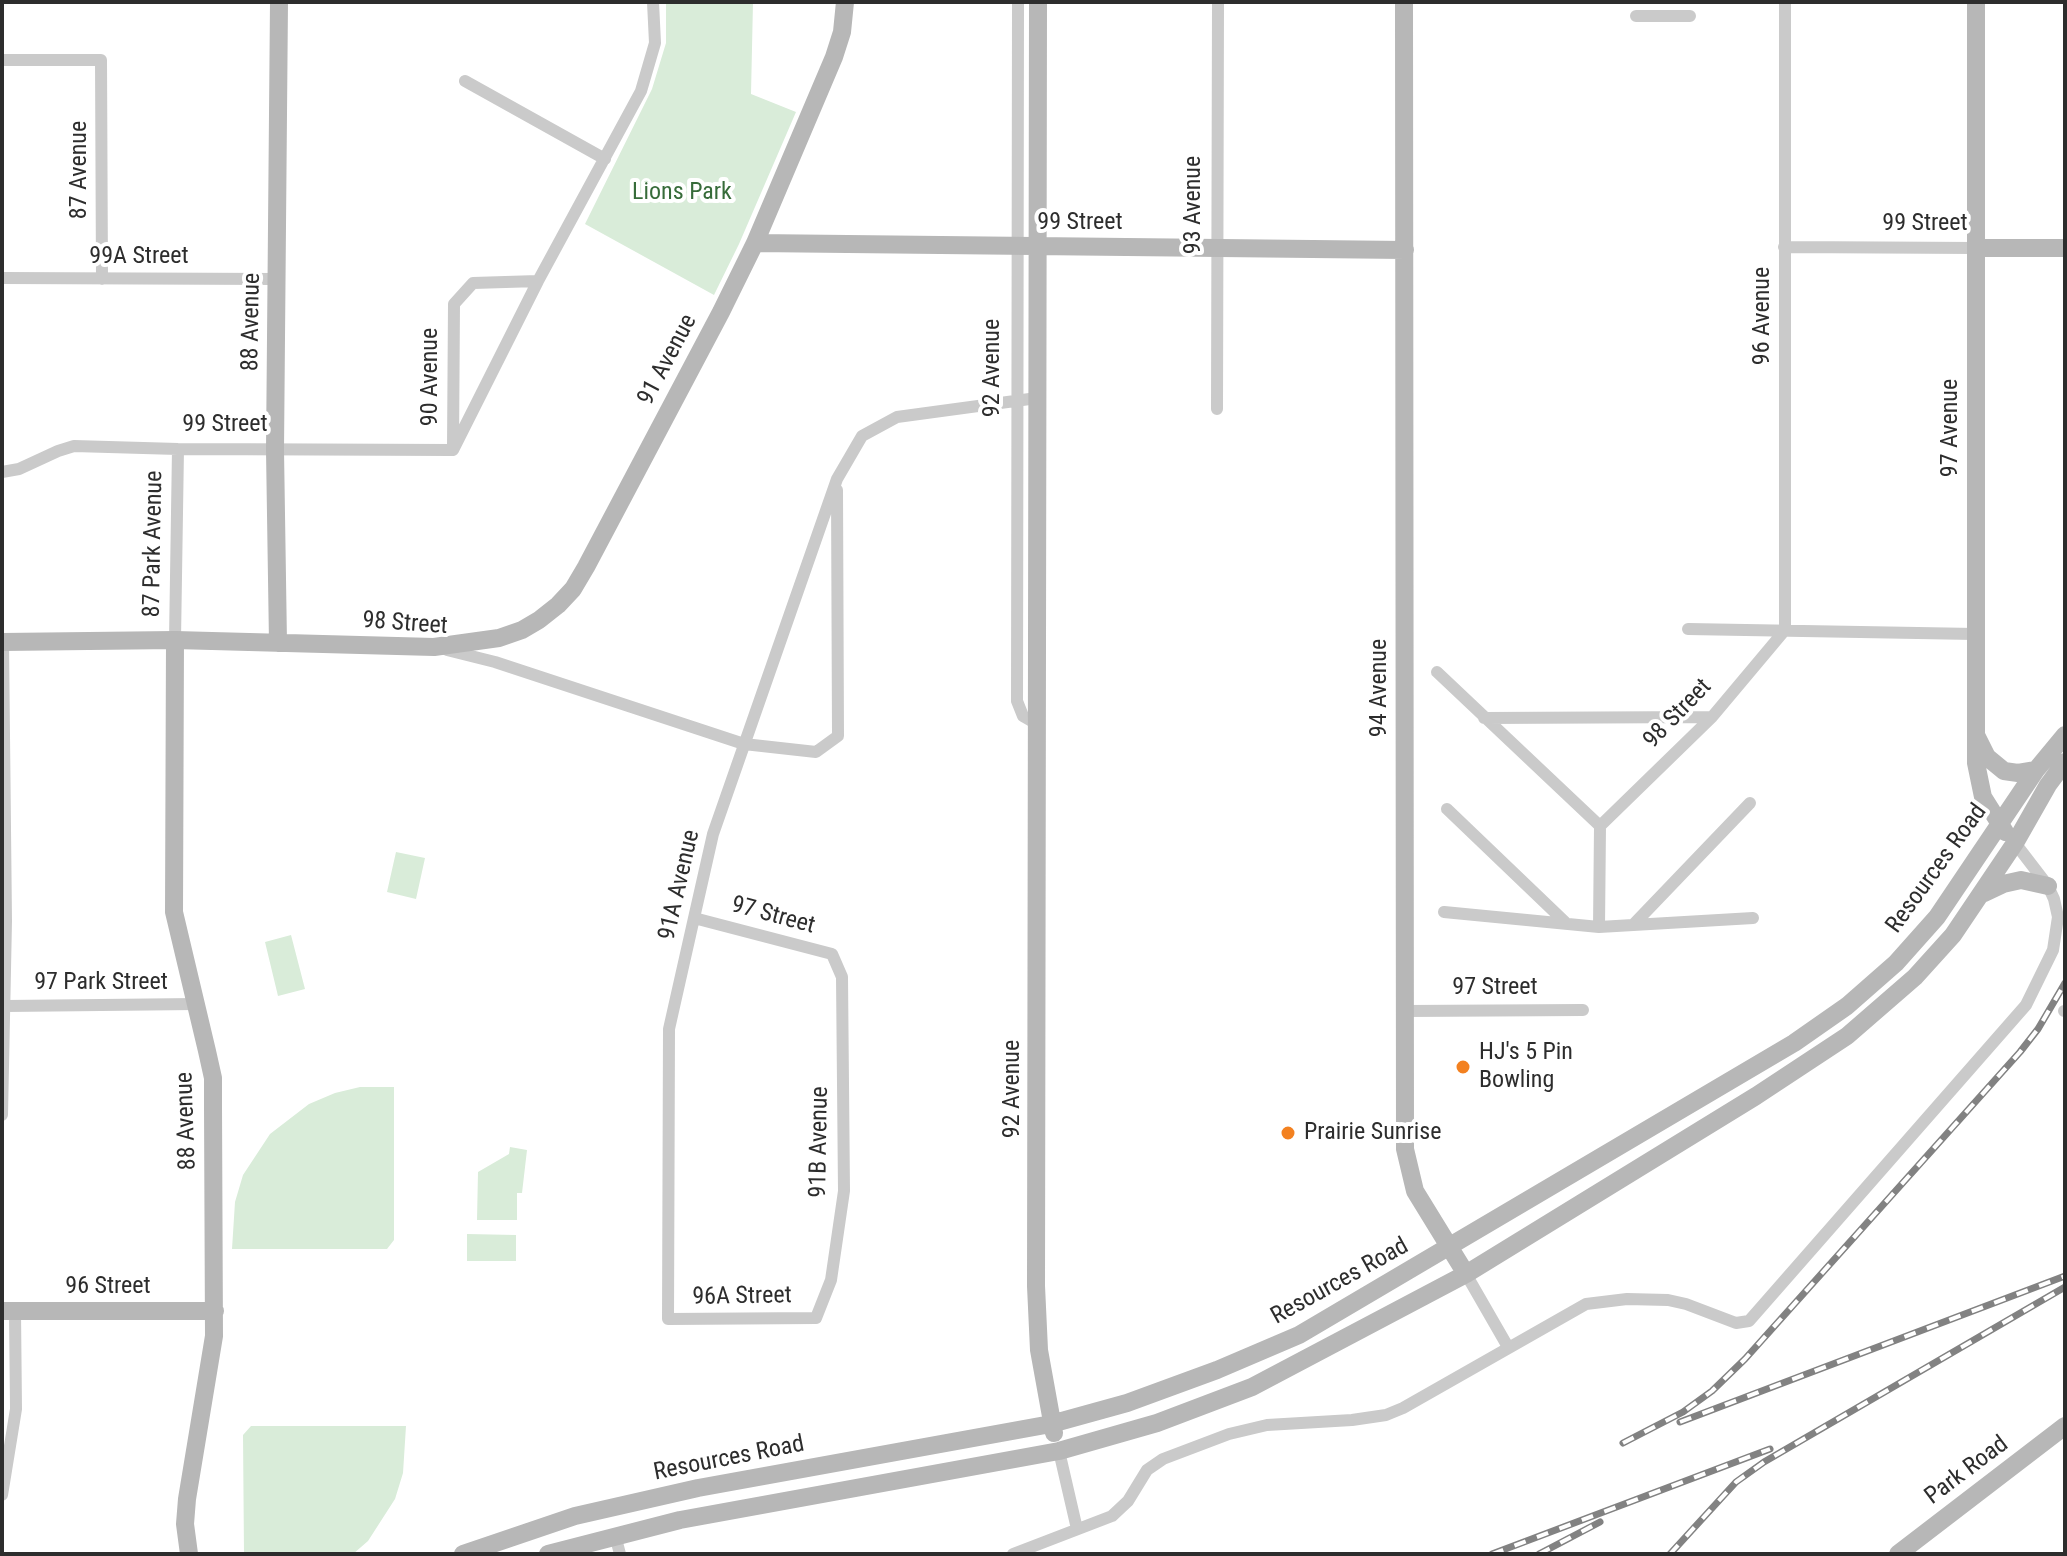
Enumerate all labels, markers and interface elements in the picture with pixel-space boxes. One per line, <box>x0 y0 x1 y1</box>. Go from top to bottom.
street label: 87 Avenue <box>66 121 94 219</box>
street label: 93 Avenue <box>1180 156 1208 254</box>
park label: Lions Park <box>632 179 732 207</box>
street label: 99 Street <box>1037 209 1123 237</box>
street label: 99 Street <box>1882 210 1968 238</box>
street label: 99A Street <box>89 243 189 271</box>
street label: 96 Avenue <box>1749 267 1777 365</box>
street label: 88 Avenue <box>237 273 267 371</box>
street label: 91 Avenue <box>632 310 704 410</box>
street label: 92 Avenue <box>979 319 1007 417</box>
street label: 90 Avenue <box>417 328 445 426</box>
street label: 97 Avenue <box>1937 379 1965 477</box>
street label: 99 Street <box>182 411 268 439</box>
street label: 87 Park Avenue <box>138 470 170 618</box>
street label: 98 Street <box>361 607 449 641</box>
street label: 94 Avenue <box>1366 639 1394 737</box>
street label: 98 Street <box>1638 673 1718 755</box>
street label: Resources Road <box>1880 799 1994 939</box>
street label: 91A Avenue <box>653 827 707 943</box>
street label: 97 Street <box>728 891 818 941</box>
street label: 97 Park Street <box>34 969 168 997</box>
street label: 97 Street <box>1452 974 1538 1002</box>
place label: HJ's 5 Pin Bowling <box>1479 1039 1573 1095</box>
street label: 92 Avenue <box>999 1040 1027 1138</box>
marker: HJ's 5 Pin Bowling <box>1454 1058 1472 1076</box>
street label: 88 Avenue <box>171 1071 203 1171</box>
street label: 91B Avenue <box>805 1086 835 1198</box>
place label: Prairie Sunrise <box>1304 1119 1441 1147</box>
marker: Prairie Sunrise <box>1279 1124 1297 1142</box>
street label: Resources Road <box>1266 1232 1414 1332</box>
street label: 96 Street <box>65 1273 151 1301</box>
street label: 96A Street <box>692 1282 792 1312</box>
street label: Resources Road <box>651 1430 807 1488</box>
street label: Park Road <box>1920 1430 2014 1512</box>

